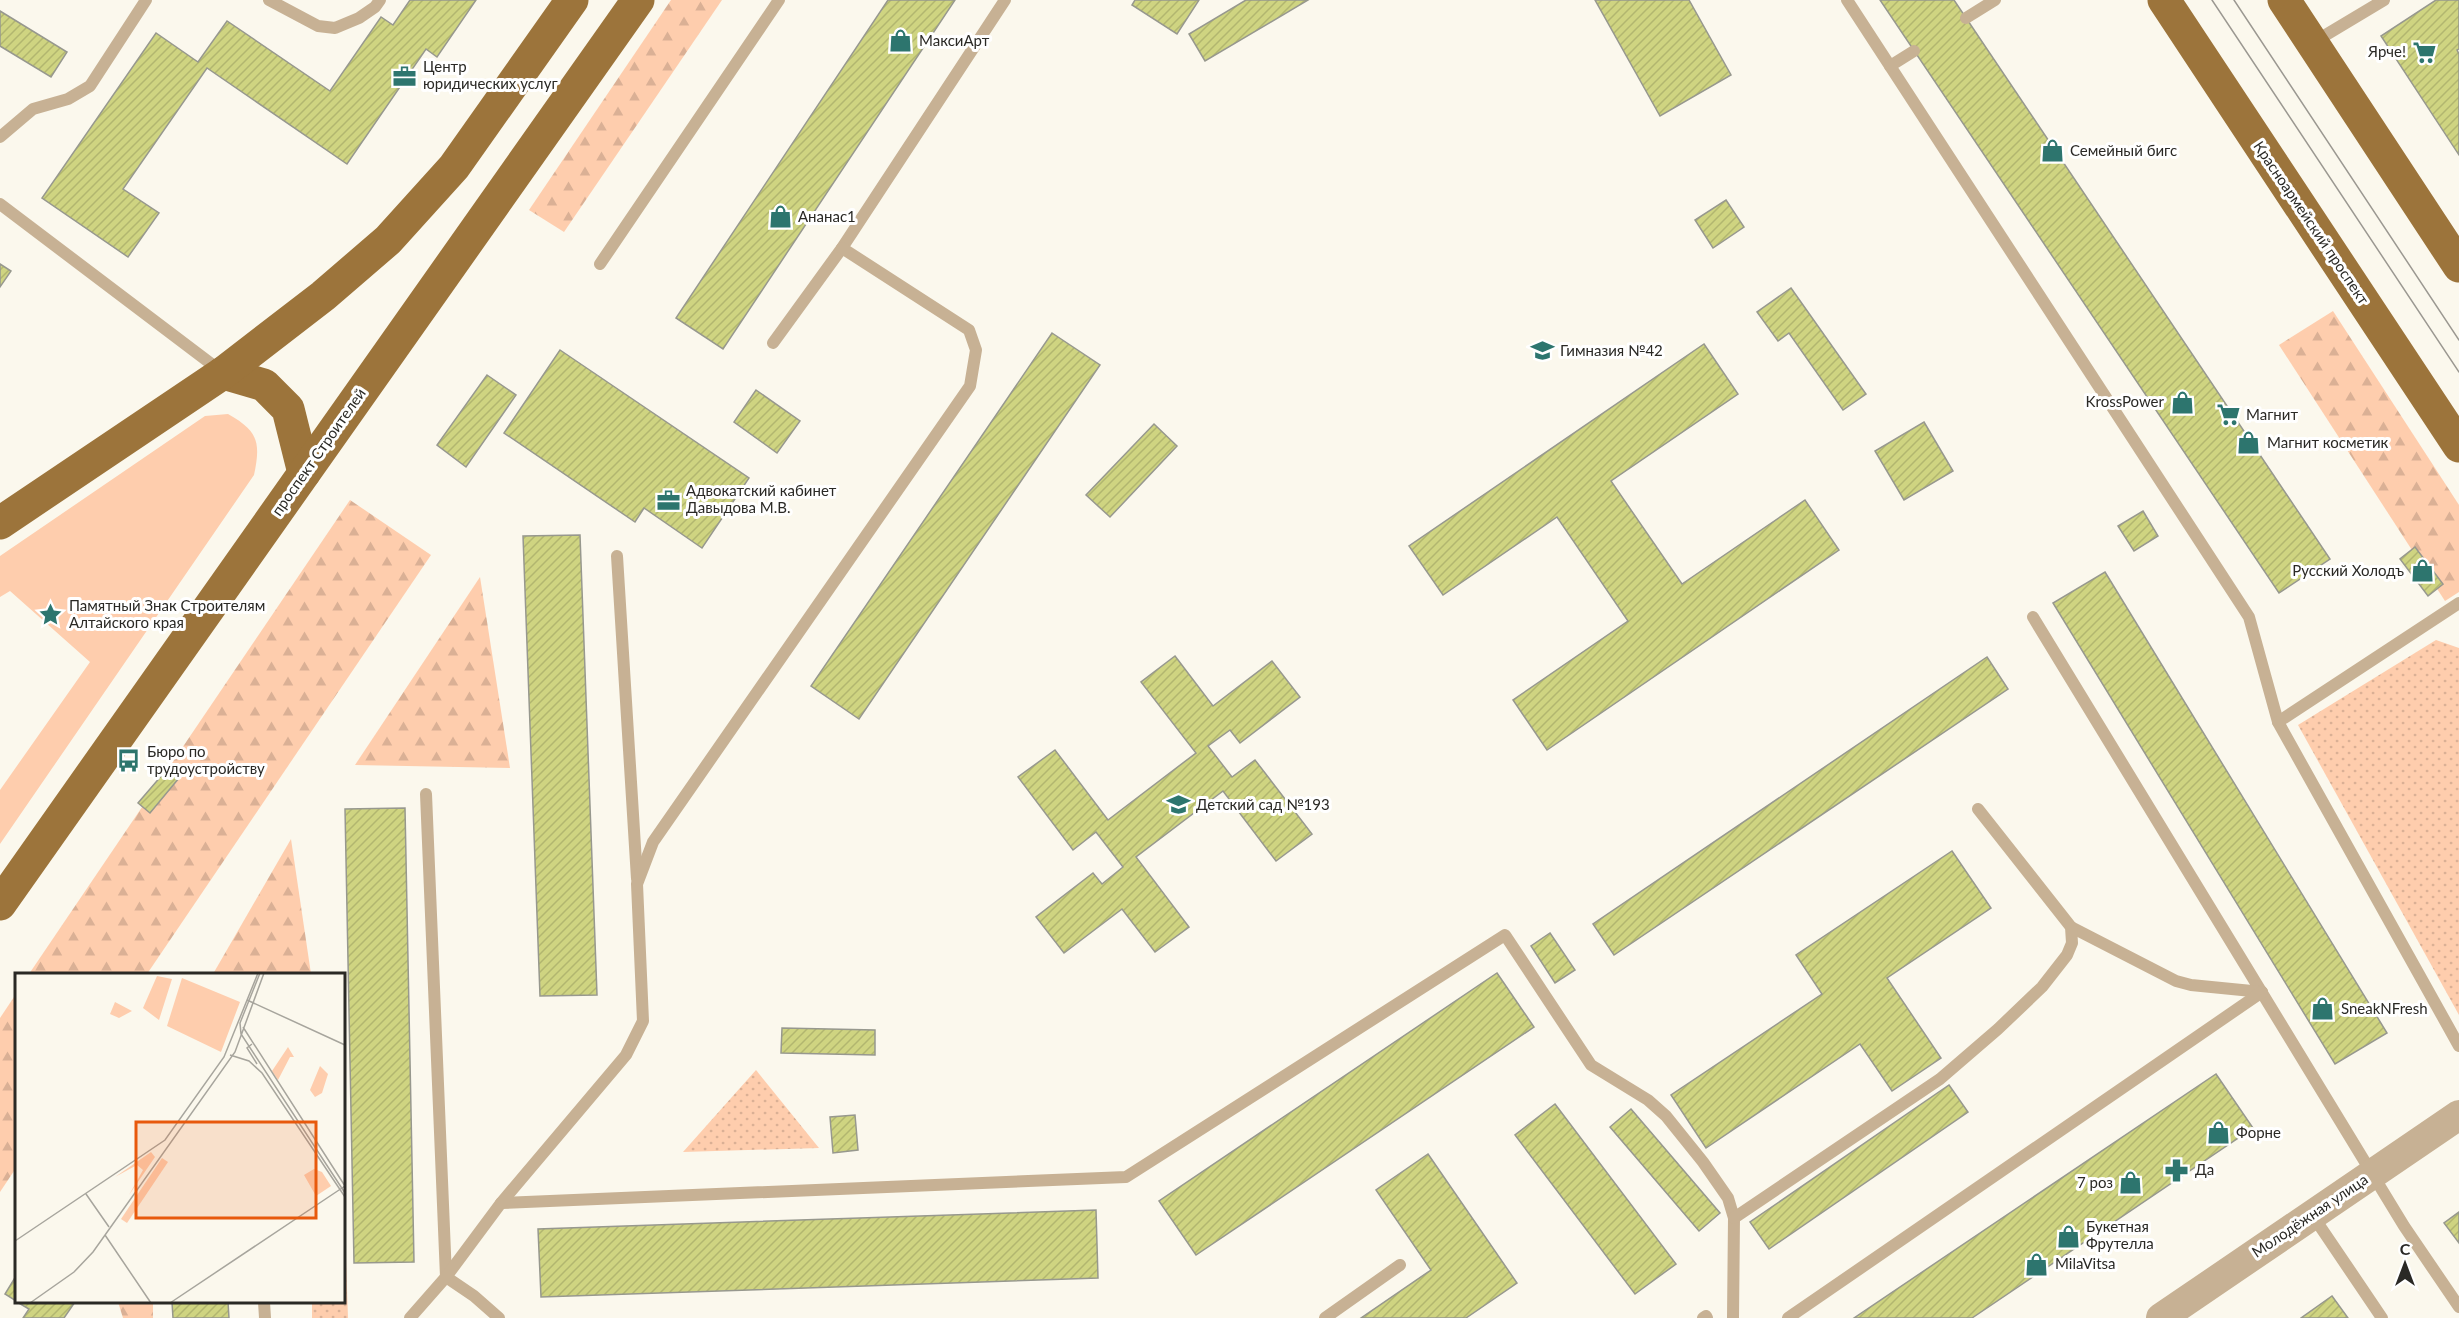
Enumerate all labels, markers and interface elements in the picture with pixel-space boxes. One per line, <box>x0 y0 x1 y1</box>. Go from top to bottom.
shop icon: МаксиАрт <box>888 28 914 54</box>
place label: МаксиАрт <box>919 31 990 49</box>
supermarket icon: Ярче! <box>2411 39 2437 65</box>
place label: Ярче! <box>2367 42 2406 60</box>
place label: Центр юридических услуг <box>423 57 558 92</box>
office icon: Центр юридических услуг <box>392 63 418 89</box>
street label: Красноармейский проспект <box>2250 137 2374 308</box>
shop icon: Семейный бигс <box>2039 138 2065 164</box>
place label: Семейный бигс <box>2070 141 2177 159</box>
shop icon: Ананас1 <box>767 204 793 230</box>
place label: Ананас1 <box>798 207 856 225</box>
school or university icon: Гимназия №42 <box>1529 338 1555 364</box>
place label: Гимназия №42 <box>1560 341 1663 359</box>
street label: проспект Строителей <box>267 384 369 519</box>
shop icon: KrossPower <box>2169 389 2195 415</box>
place label: KrossPower <box>2086 392 2165 410</box>
supermarket icon: Магнит <box>2215 402 2241 428</box>
place label: Магнит <box>2246 405 2298 423</box>
shop icon: Магнит косметик <box>2236 430 2262 456</box>
place label: Магнит косметик <box>2267 433 2389 451</box>
place label: Адвокатский кабинет Давыдова М.В. <box>686 481 837 516</box>
office icon: Адвокатский кабинет Давыдова М.В. <box>655 487 681 513</box>
shop icon: Русский Холодъ <box>2409 558 2435 584</box>
place label: Русский Холодъ <box>2292 561 2404 579</box>
place label: Памятный Знак Строителям Алтайского края <box>69 596 265 631</box>
place icon: Памятный Знак Строителям Алтайского края <box>38 602 64 628</box>
place label: Бюро по трудоустройству <box>147 742 265 777</box>
bus stop icon: Бюро по трудоустройству <box>116 748 142 774</box>
school or university icon: Детский сад №193 <box>1165 792 1191 818</box>
place label: Детский сад №193 <box>1196 795 1330 813</box>
inset map <box>15 973 345 1303</box>
shop icon: SneakNFresh <box>2310 996 2336 1022</box>
place label: SneakNFresh <box>2341 999 2428 1017</box>
shop icon: Форне <box>2205 1120 2231 1146</box>
place label: Форне <box>2236 1123 2281 1141</box>
pharmacy icon: Да <box>2164 1157 2190 1183</box>
place label: Да <box>2195 1160 2214 1178</box>
shop icon: 7 роз <box>2118 1170 2144 1196</box>
street label: Молодёжная улица <box>2248 1170 2371 1261</box>
place label: 7 роз <box>2077 1173 2113 1191</box>
place label: Букетная Фрутелла <box>2086 1217 2154 1252</box>
shop icon: Букетная Фрутелла <box>2055 1223 2081 1249</box>
north arrow <box>2375 1234 2435 1294</box>
text: С <box>2400 1239 2411 1258</box>
shop icon: MilaVitsa <box>2024 1251 2050 1277</box>
place label: MilaVitsa <box>2055 1254 2116 1272</box>

